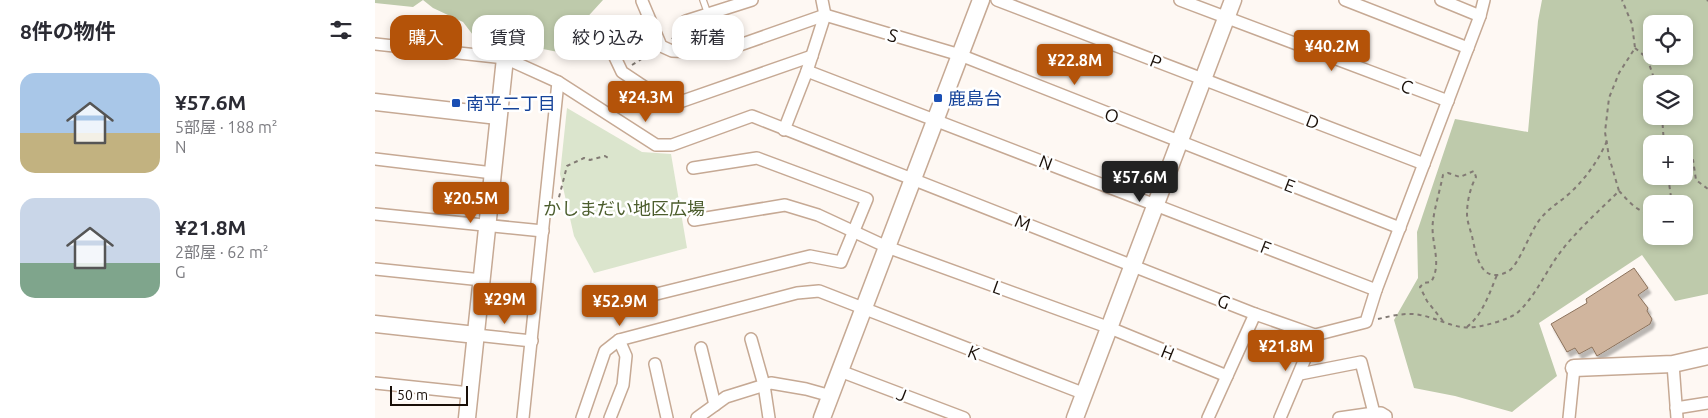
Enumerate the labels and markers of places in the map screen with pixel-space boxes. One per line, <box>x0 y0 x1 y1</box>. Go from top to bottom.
pin: ¥40.2M <box>1291 30 1373 72</box>
pin: ¥22.8M <box>1034 44 1116 86</box>
pin: ¥24.3M <box>605 80 687 123</box>
place label: 鹿島台 <box>948 88 1002 108</box>
marker: 鹿島台 <box>932 92 944 104</box>
place label: 南平二丁目 <box>466 93 556 113</box>
marker: 南平二丁目 <box>450 97 462 109</box>
pin: ¥57.6M <box>1099 160 1181 203</box>
pin: ¥20.5M <box>430 182 512 224</box>
pin: ¥29M <box>475 282 535 325</box>
pin: ¥52.9M <box>579 284 661 327</box>
pin: ¥21.8M <box>1245 330 1327 372</box>

